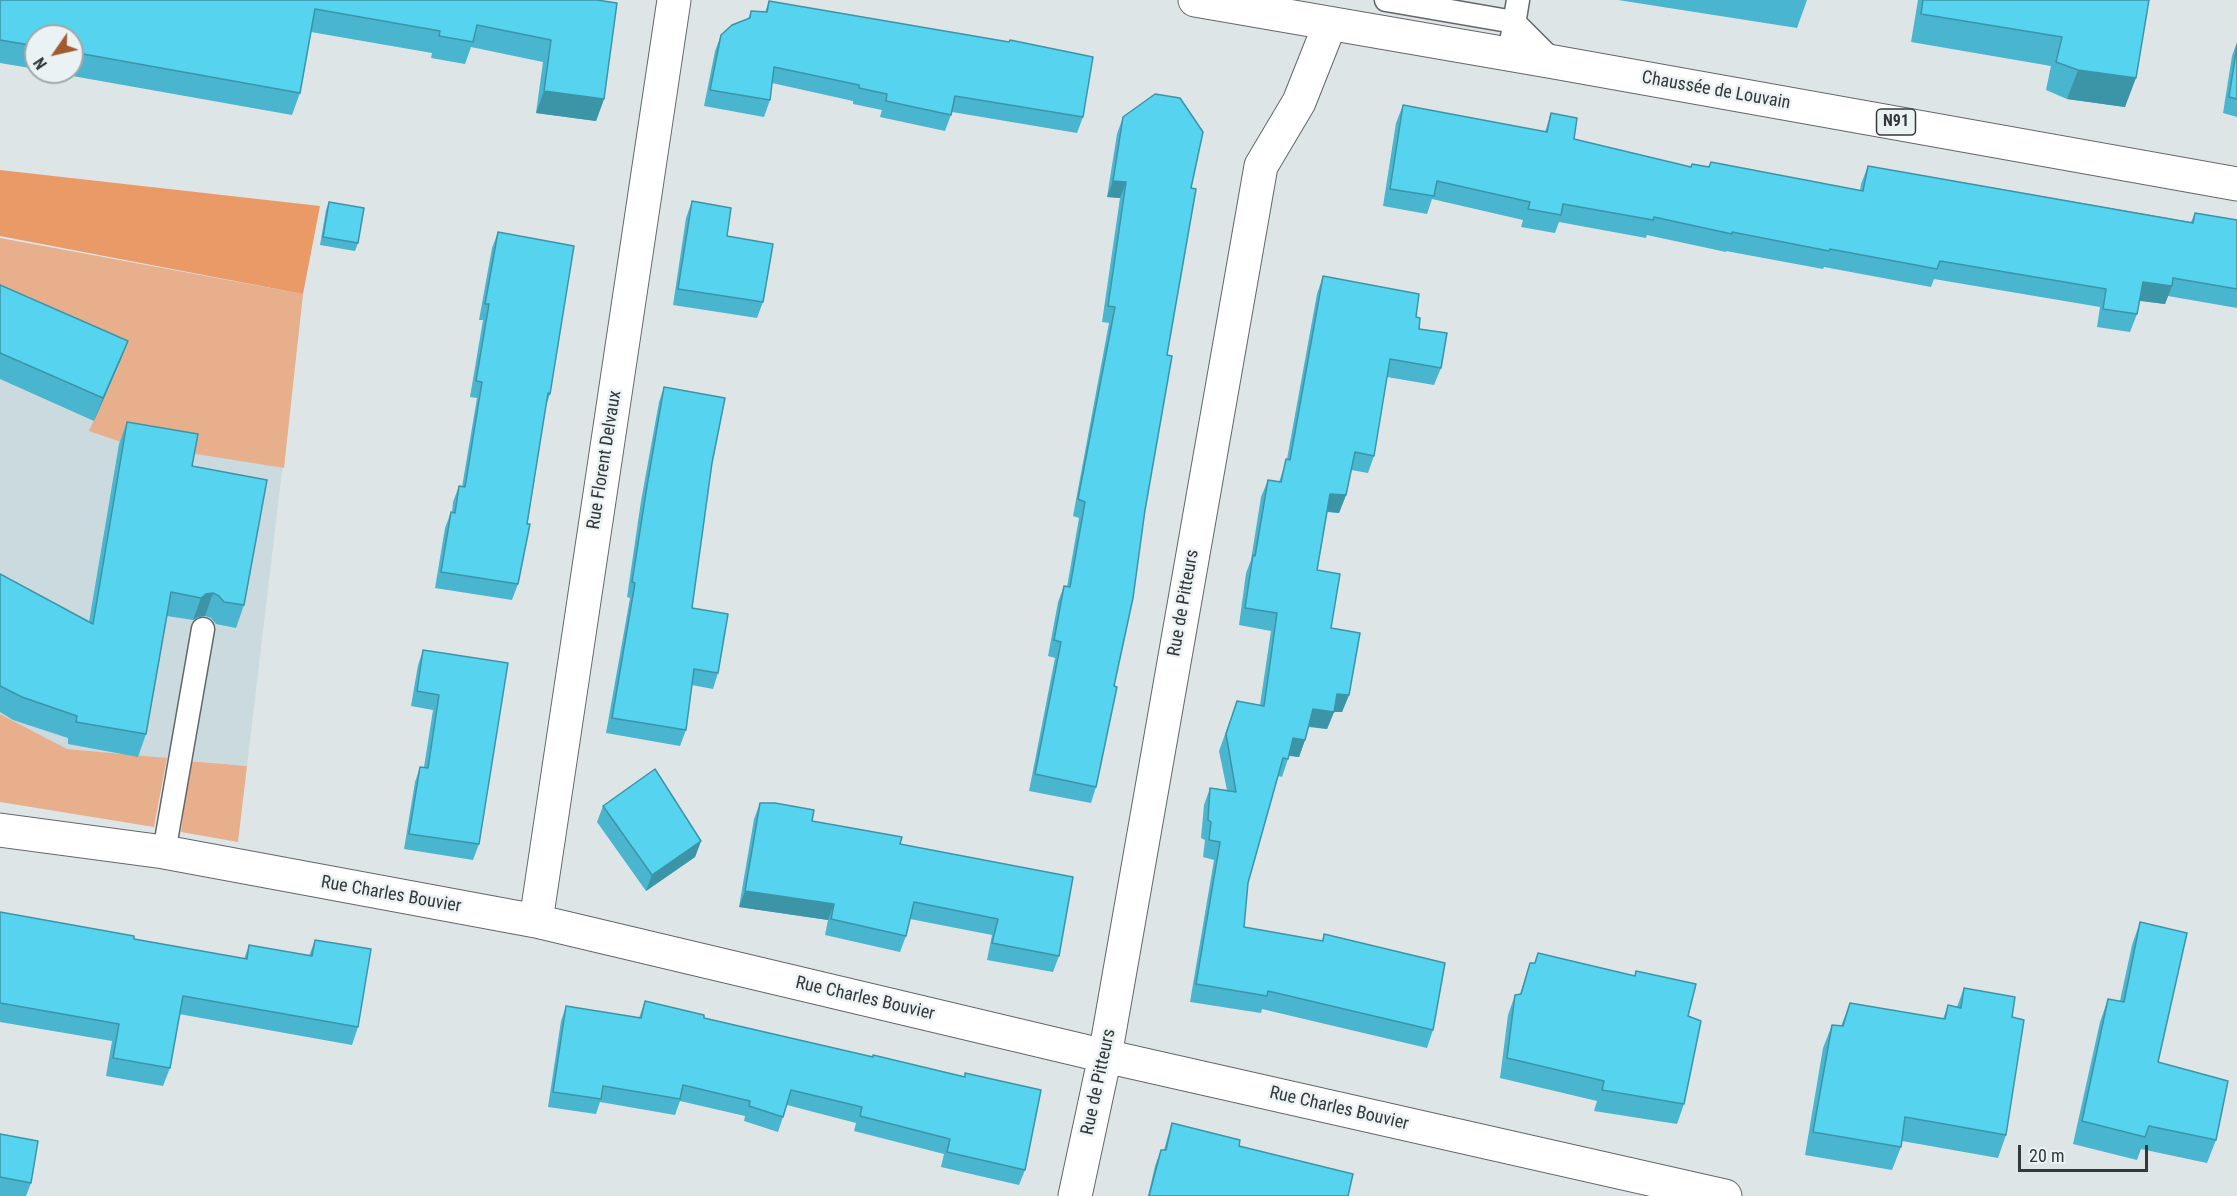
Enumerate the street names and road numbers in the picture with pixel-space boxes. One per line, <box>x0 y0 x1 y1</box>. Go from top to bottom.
street label: Chaussée de Louvain <box>1640 67 1792 115</box>
road number: N91 <box>1876 109 1916 135</box>
street label: Rue Florent Delvaux <box>583 389 627 531</box>
street label: Rue de Pitteurs <box>1164 548 1204 658</box>
street label: Rue Charles Bouvier <box>319 872 463 918</box>
street label: Rue Charles Bouvier <box>793 972 937 1026</box>
street label: Rue de Pitteurs <box>1077 1027 1121 1137</box>
street label: Rue Charles Bouvier <box>1267 1082 1411 1136</box>

